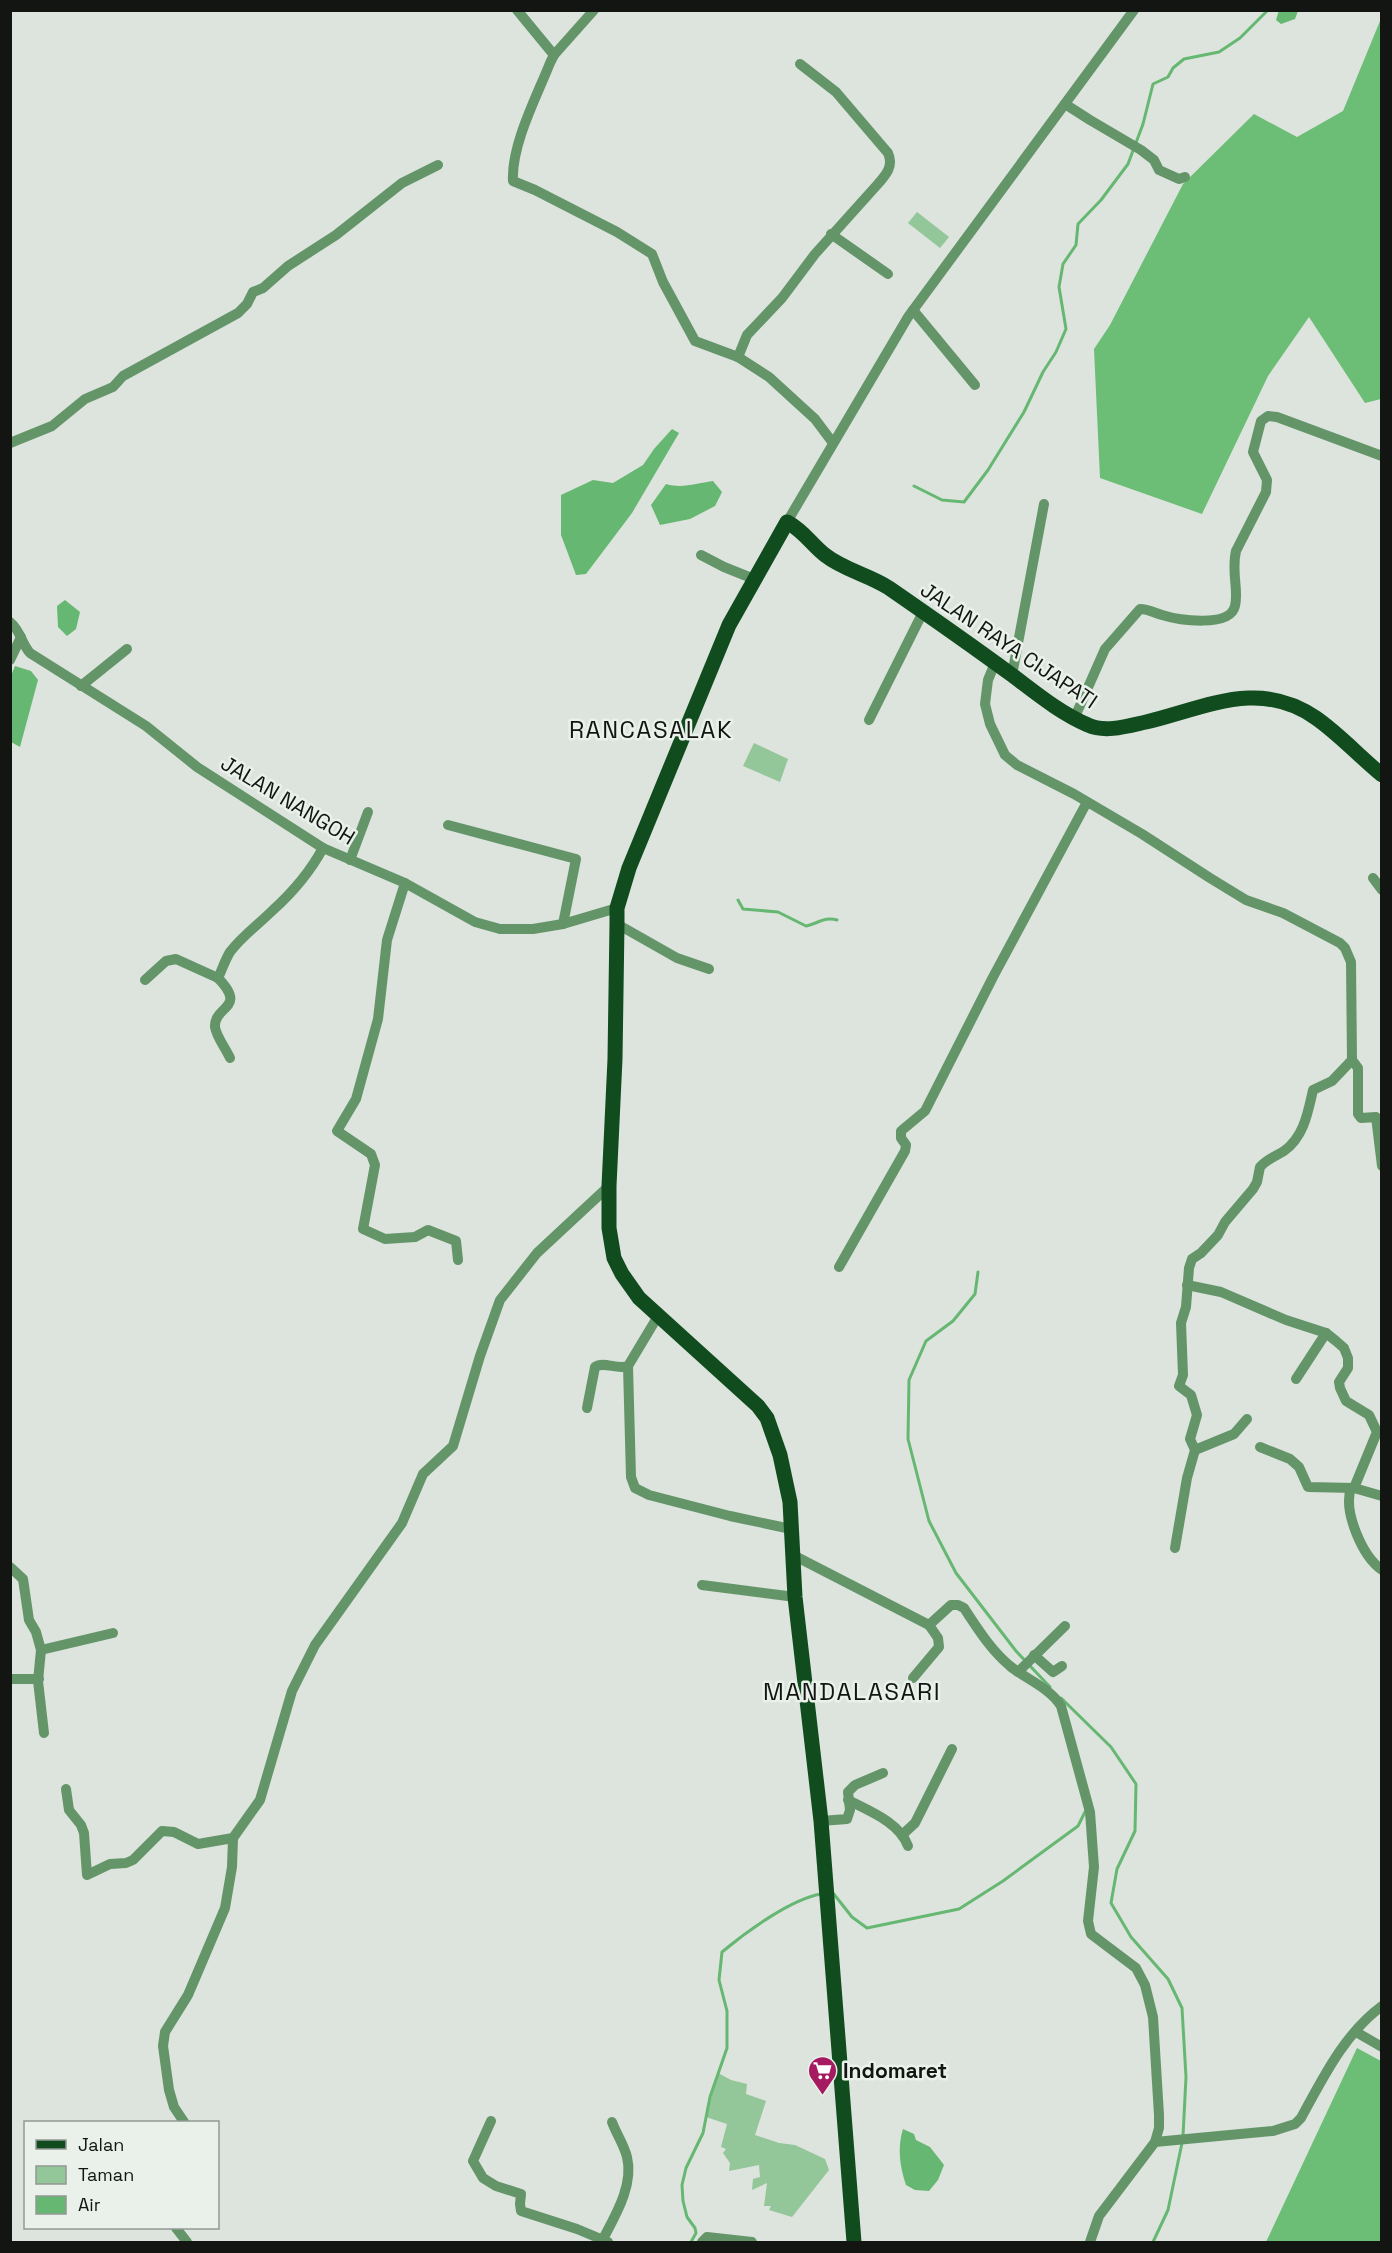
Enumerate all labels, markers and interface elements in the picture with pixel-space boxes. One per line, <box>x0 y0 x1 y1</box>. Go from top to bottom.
street label: JALAN RAYA CIJAPATI <box>915 576 1103 714</box>
district label: RANCASALAK <box>569 714 733 745</box>
street label: JALAN NANGOH <box>216 749 360 851</box>
district label: MANDALASARI <box>763 1676 941 1707</box>
supermarket icon: Indomaret <box>806 2054 838 2096</box>
place label: Indomaret <box>843 2057 947 2084</box>
legend <box>24 2121 219 2229</box>
text: Jalan <box>78 2133 124 2156</box>
text: Taman <box>78 2163 134 2186</box>
text: Air <box>78 2193 101 2216</box>

